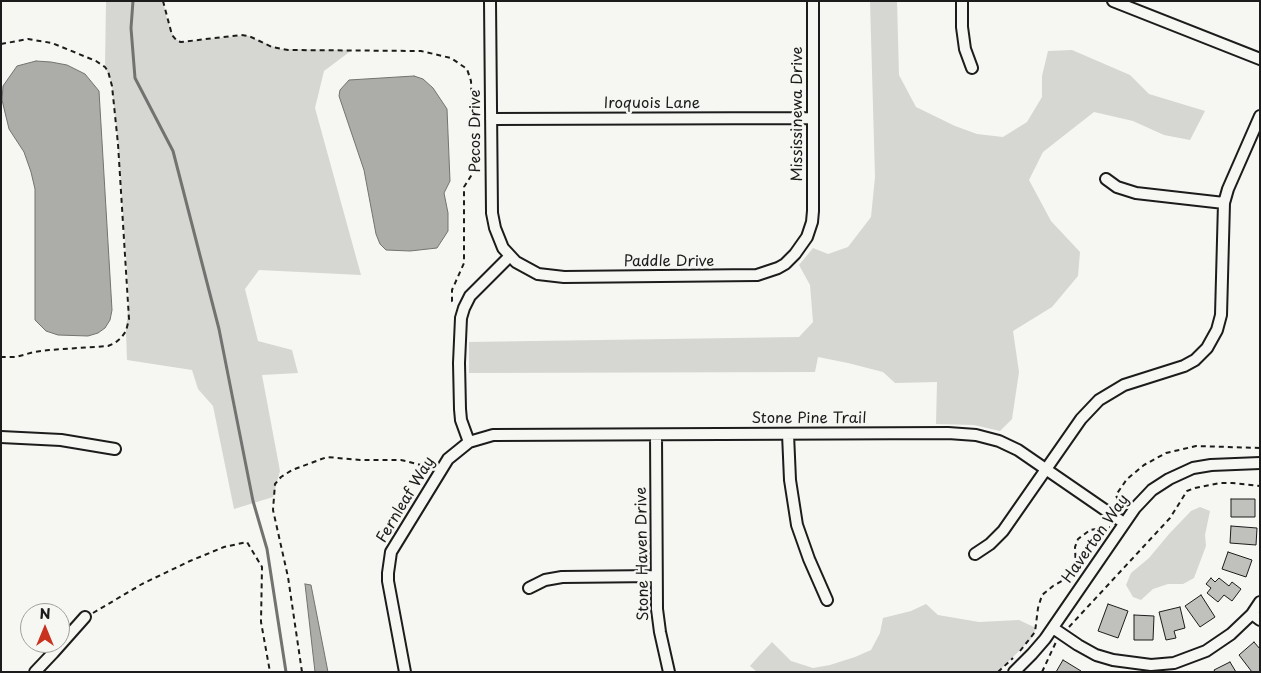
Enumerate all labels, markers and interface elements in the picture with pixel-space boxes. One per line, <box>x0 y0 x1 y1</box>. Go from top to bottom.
street label: Mississinewa Drive <box>789 46 807 182</box>
street label: Pecos Drive <box>467 90 485 172</box>
street label: Iroquois Lane <box>604 95 700 113</box>
street label: Paddle Drive <box>624 253 714 271</box>
street label: Stone Pine Trail <box>752 410 866 428</box>
street label: Fernleaf Way <box>373 454 439 546</box>
street label: Stone Haven Drive <box>633 487 653 621</box>
street label: Haverton Way <box>1059 491 1133 587</box>
north arrow <box>20 603 70 653</box>
text: N <box>39 603 51 624</box>

